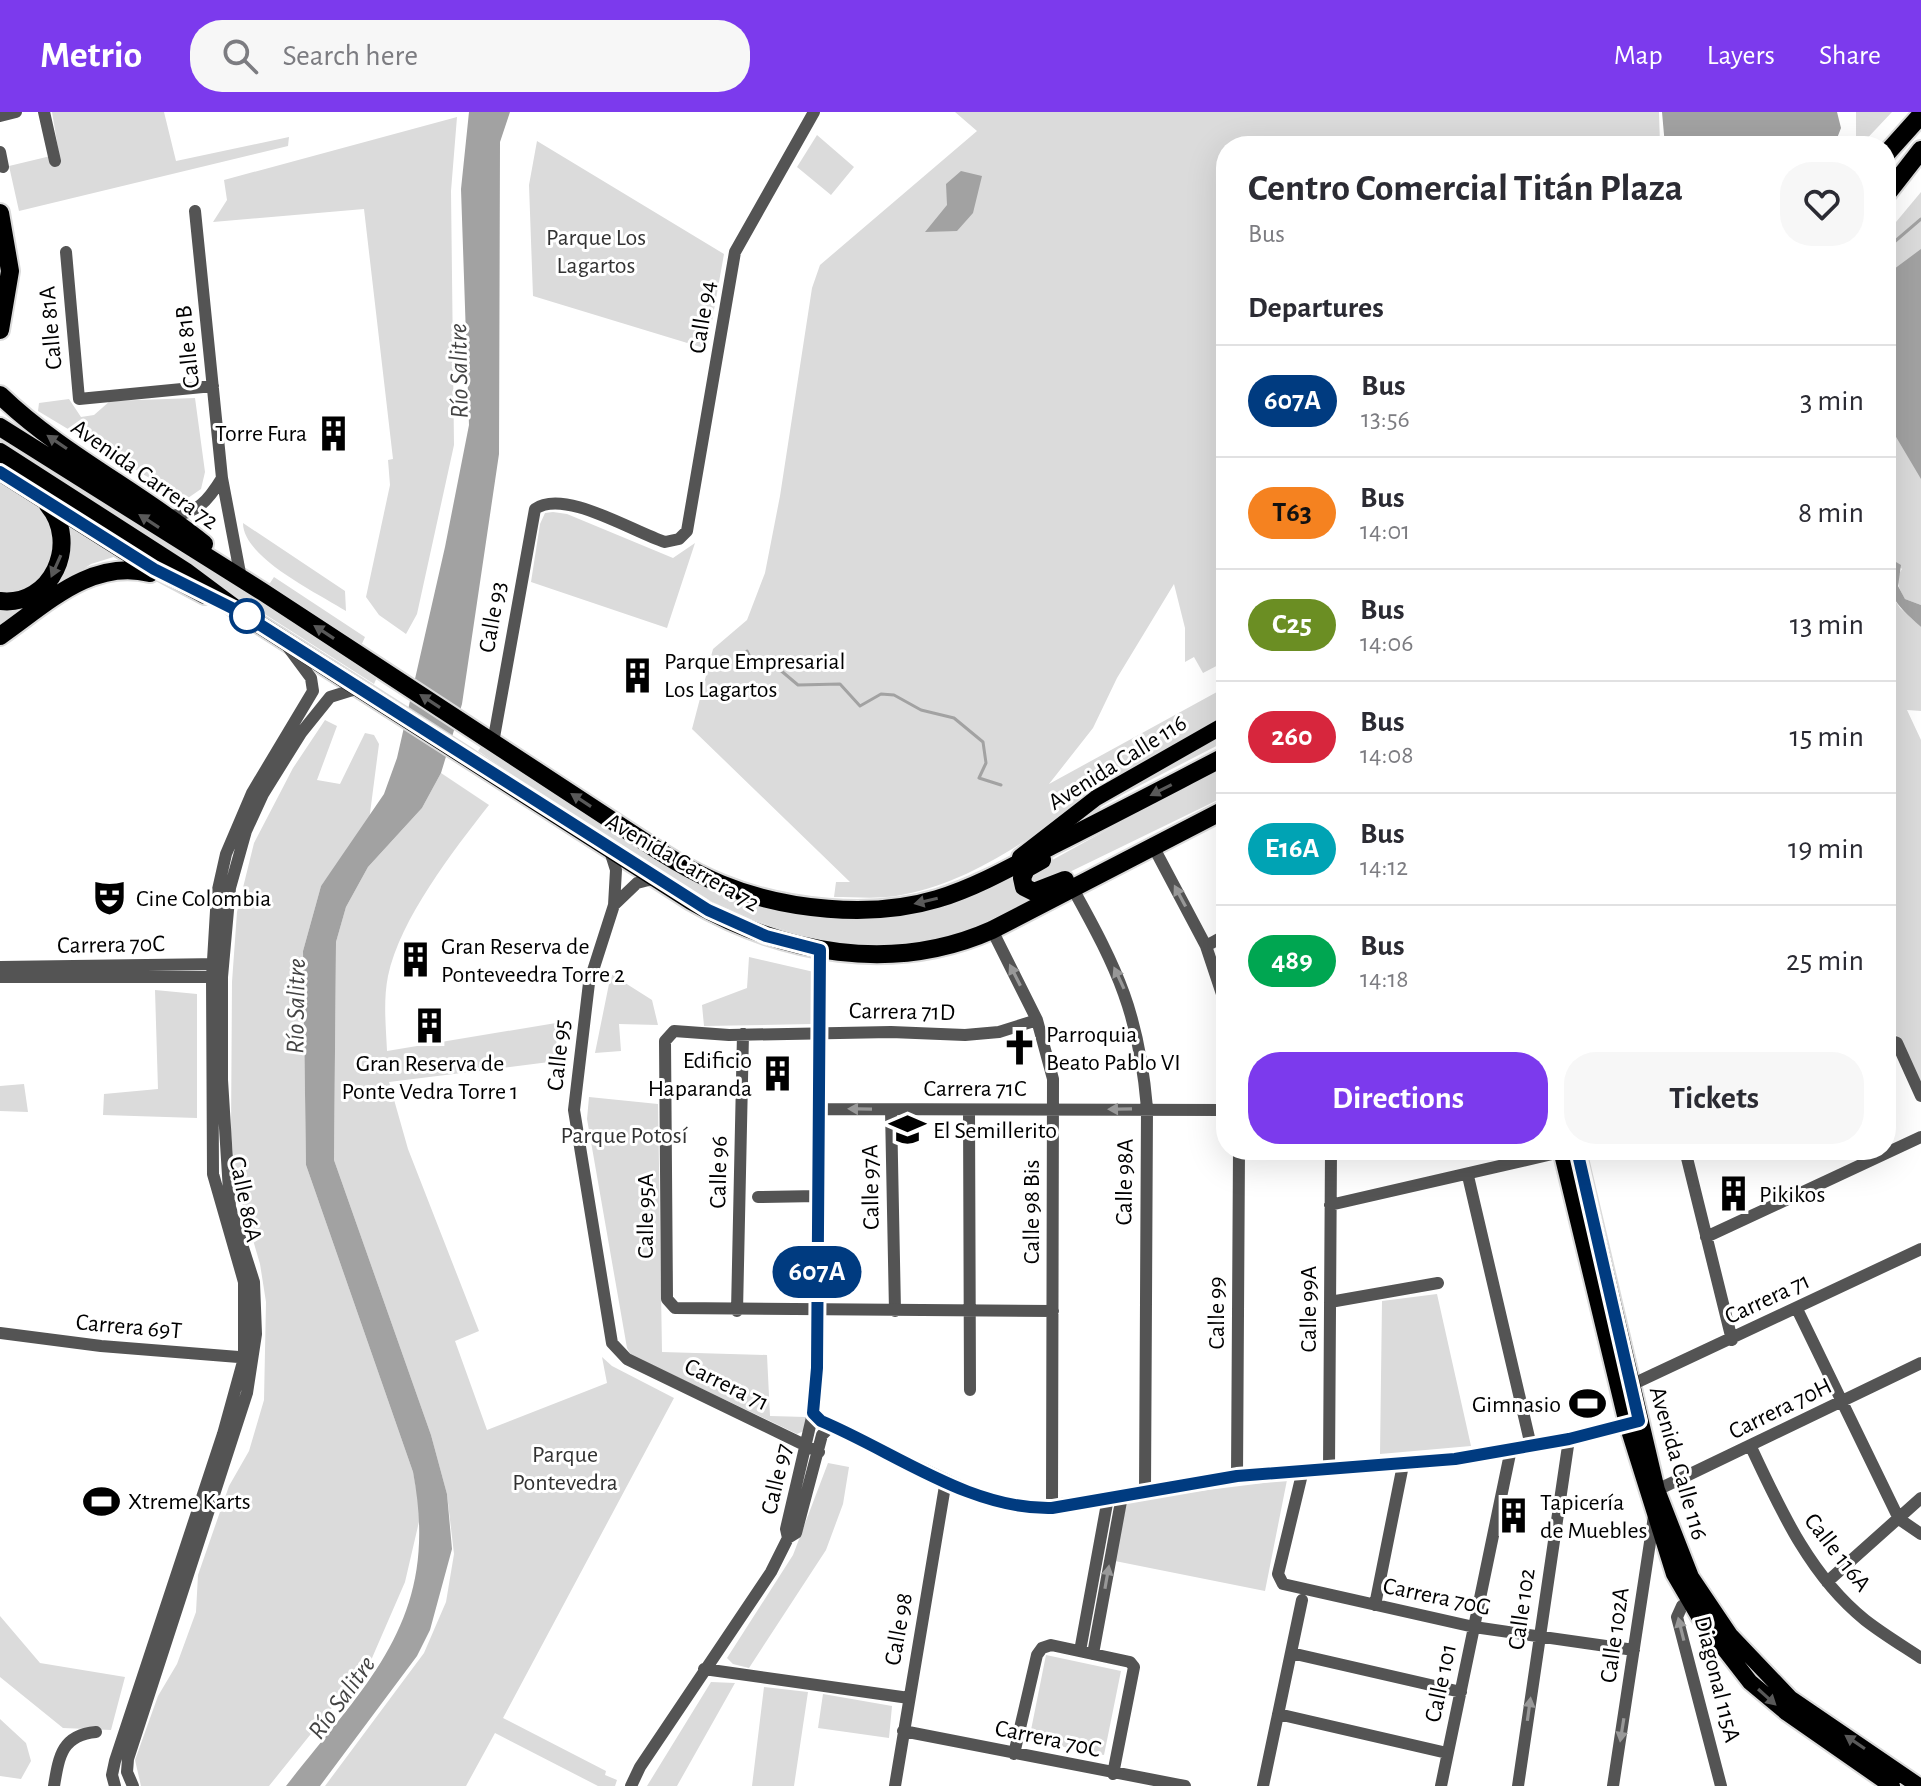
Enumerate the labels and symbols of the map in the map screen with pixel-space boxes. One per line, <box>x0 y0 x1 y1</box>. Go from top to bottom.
park label: Parque Los Lagartos <box>546 226 646 278</box>
street label: Calle 94 <box>685 279 721 355</box>
street label: Calle 81A <box>35 285 67 371</box>
street label: Calle 81B <box>172 304 204 389</box>
water label: Río Salitre <box>445 323 473 419</box>
building icon: Torre Fura <box>314 414 352 452</box>
street label: Avenida Carrera 72 <box>67 415 222 534</box>
place label: Torre Fura <box>215 422 307 446</box>
one-way arrow <box>47 435 68 450</box>
one-way arrow <box>138 515 160 529</box>
one-way arrow <box>49 554 63 577</box>
street label: Calle 93 <box>475 580 511 655</box>
unlabelled marker <box>230 599 264 633</box>
one-way arrow <box>314 624 335 639</box>
place label: Parque Empresarial Los Lagartos <box>664 650 846 702</box>
building icon: Parque Empresarial Los Lagartos <box>619 656 657 694</box>
one-way arrow <box>419 694 441 709</box>
street label: Avenida Calle 116 <box>1044 711 1191 815</box>
one-way arrow <box>1149 783 1172 796</box>
one-way arrow <box>570 793 591 808</box>
street label: Avenida Carrera 72 <box>601 809 764 917</box>
theatre icon: Cine Colombia <box>91 879 129 917</box>
one-way arrow <box>1173 884 1186 907</box>
place label: Cine Colombia <box>136 887 271 911</box>
one-way arrow <box>913 895 938 908</box>
street label: Carrera 70C <box>57 932 165 958</box>
place label: Gran Reserva de Ponteveedra Torre 2 <box>441 935 625 987</box>
building icon: Gran Reserva de Ponteveedra Torre 2 <box>396 941 434 979</box>
water label: Río Salitre <box>282 958 310 1054</box>
one-way arrow <box>1008 963 1021 986</box>
one-way arrow <box>1112 967 1126 990</box>
street label: Carrera 71D <box>849 999 955 1025</box>
building icon: Gran Reserva de Ponte Vedra Torre 1 <box>411 1007 449 1045</box>
street label: Calle 95 <box>543 1018 575 1092</box>
place label: Parroquia Beato Pablo VI <box>1046 1023 1181 1075</box>
church icon: Parroquia Beato Pablo VI <box>1001 1029 1039 1067</box>
place label: Edificio Haparanda <box>648 1049 752 1101</box>
place label: Gran Reserva de Ponte Vedra Torre 1 <box>342 1052 518 1104</box>
building icon: Edificio Haparanda <box>759 1055 797 1093</box>
street label: Carrera 71C <box>923 1077 1027 1101</box>
one-way arrow <box>1107 1102 1132 1115</box>
one-way arrow <box>847 1103 872 1115</box>
school or university icon: El Semillerito <box>888 1111 926 1149</box>
place label: El Semillerito <box>933 1119 1057 1143</box>
park label: Parque Potosí <box>561 1124 688 1148</box>
street label: Calle 96 <box>706 1135 732 1209</box>
street label: Calle 98A <box>1112 1138 1138 1226</box>
street label: Calle 97A <box>858 1144 884 1230</box>
street label: Calle 86A <box>224 1154 266 1244</box>
street label: Calle 98 Bis <box>1020 1160 1044 1264</box>
street label: Calle 95A <box>634 1173 658 1259</box>
building icon: Pikikos <box>1714 1175 1752 1213</box>
place label: Pikikos <box>1759 1183 1825 1207</box>
line badge: 607A <box>761 1246 873 1298</box>
street label: Calle 99A <box>1297 1265 1321 1352</box>
street label: Carrera 71 <box>1721 1269 1814 1329</box>
street label: Calle 99 <box>1205 1276 1229 1350</box>
street label: Carrera 69T <box>75 1310 183 1344</box>
street label: Carrera 71 <box>681 1354 773 1416</box>
street label: Carrera 70H <box>1725 1374 1836 1444</box>
street label: Avenida Calle 116 <box>1645 1384 1711 1543</box>
sports icon: Gimnasio <box>1568 1385 1606 1423</box>
place label: Gimnasio <box>1472 1393 1561 1417</box>
street label: Calle 97 <box>757 1442 797 1517</box>
park label: Parque Pontevedra <box>512 1443 618 1495</box>
sports icon: Xtreme Karts <box>83 1482 121 1520</box>
place label: Xtreme Karts <box>128 1490 251 1514</box>
place label: Tapicería de Muebles <box>1540 1491 1647 1543</box>
building icon: Tapicería de Muebles <box>1495 1497 1533 1535</box>
street label: Calle 116A <box>1799 1509 1875 1596</box>
one-way arrow <box>1101 1564 1113 1589</box>
street label: Calle 102 <box>1504 1567 1540 1652</box>
street label: Carrera 70G <box>1381 1574 1493 1620</box>
street label: Calle 102A <box>1596 1586 1634 1684</box>
street label: Calle 98 <box>881 1591 917 1667</box>
street label: Diagonal 115A <box>1690 1614 1744 1745</box>
one-way arrow <box>1674 1617 1686 1642</box>
street label: Calle 101 <box>1421 1642 1461 1725</box>
water label: Río Salitre <box>303 1651 380 1744</box>
one-way arrow <box>1757 1687 1776 1705</box>
one-way arrow <box>1523 1696 1536 1721</box>
street label: Carrera 70C <box>993 1716 1103 1762</box>
one-way arrow <box>1615 1718 1627 1743</box>
one-way arrow <box>1844 1735 1865 1750</box>

